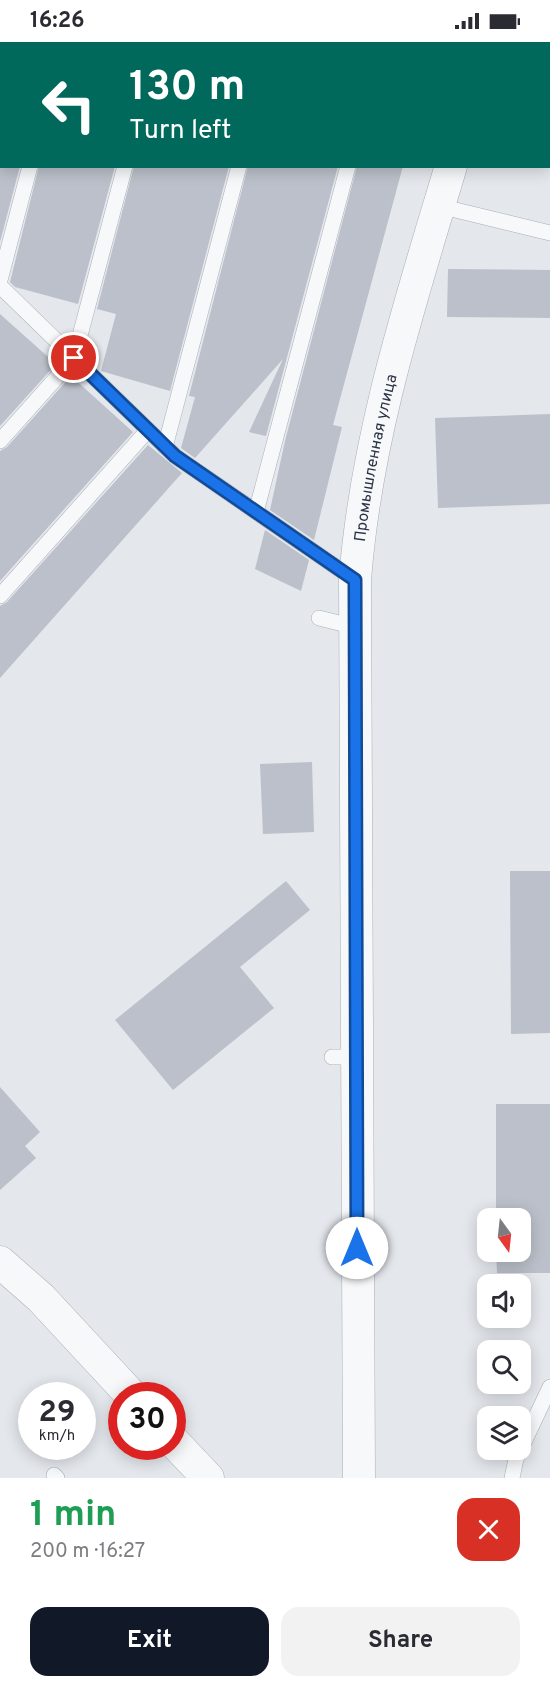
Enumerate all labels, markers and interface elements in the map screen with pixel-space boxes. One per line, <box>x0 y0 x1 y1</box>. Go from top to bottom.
text: 16:26 <box>30 8 85 35</box>
text: 130 m <box>129 62 245 115</box>
icon: left <box>30 66 108 144</box>
text: Turn left <box>129 114 231 148</box>
pin <box>48 332 99 383</box>
icon: arrive <box>57 341 90 374</box>
street label: Промышленная улица <box>351 372 403 543</box>
north arrow <box>477 1208 531 1262</box>
map controls <box>477 1208 531 1460</box>
position arrow <box>325 1216 389 1280</box>
button: sound <box>477 1274 531 1328</box>
button: search <box>477 1340 531 1394</box>
speed limit sign: 30 <box>108 1382 186 1460</box>
text: 29 <box>39 1395 75 1432</box>
button: layers <box>477 1406 531 1460</box>
text: km/h <box>39 1427 75 1446</box>
text: 1 min <box>30 1493 116 1539</box>
button: close <box>457 1498 520 1561</box>
text: 200 m · 16:27 <box>30 1539 145 1565</box>
button: Exit <box>30 1607 269 1676</box>
button: Share <box>281 1607 520 1676</box>

